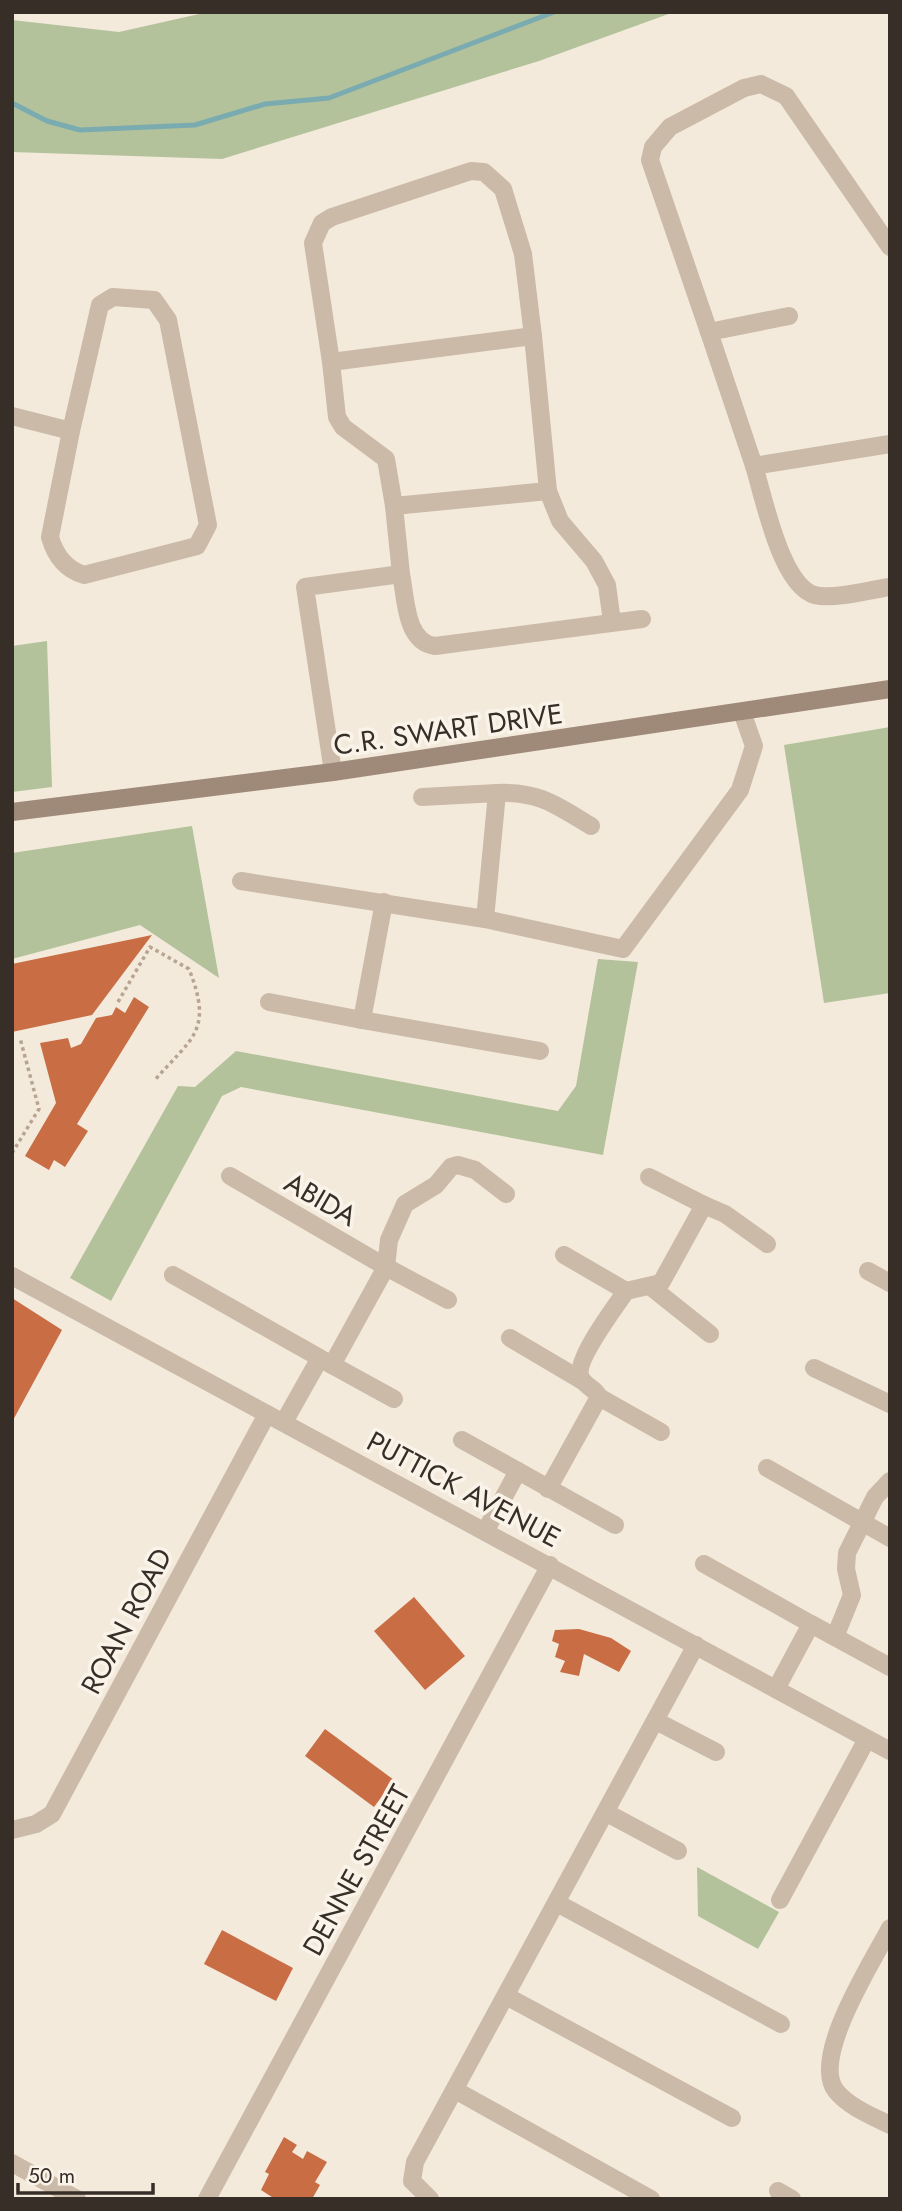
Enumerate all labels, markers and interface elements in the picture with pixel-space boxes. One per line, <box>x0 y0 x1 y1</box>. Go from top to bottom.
street label: C.R. SWART DRIVE <box>331 693 565 766</box>
street label: ABIDA <box>277 1162 365 1237</box>
street label: PUTTICK AVENUE <box>360 1421 568 1558</box>
street label: ROAN ROAD <box>71 1541 182 1702</box>
street label: DENNE STREET <box>293 1777 420 1963</box>
scale bar <box>18 2152 152 2196</box>
text: 50 m <box>28 2161 75 2191</box>

